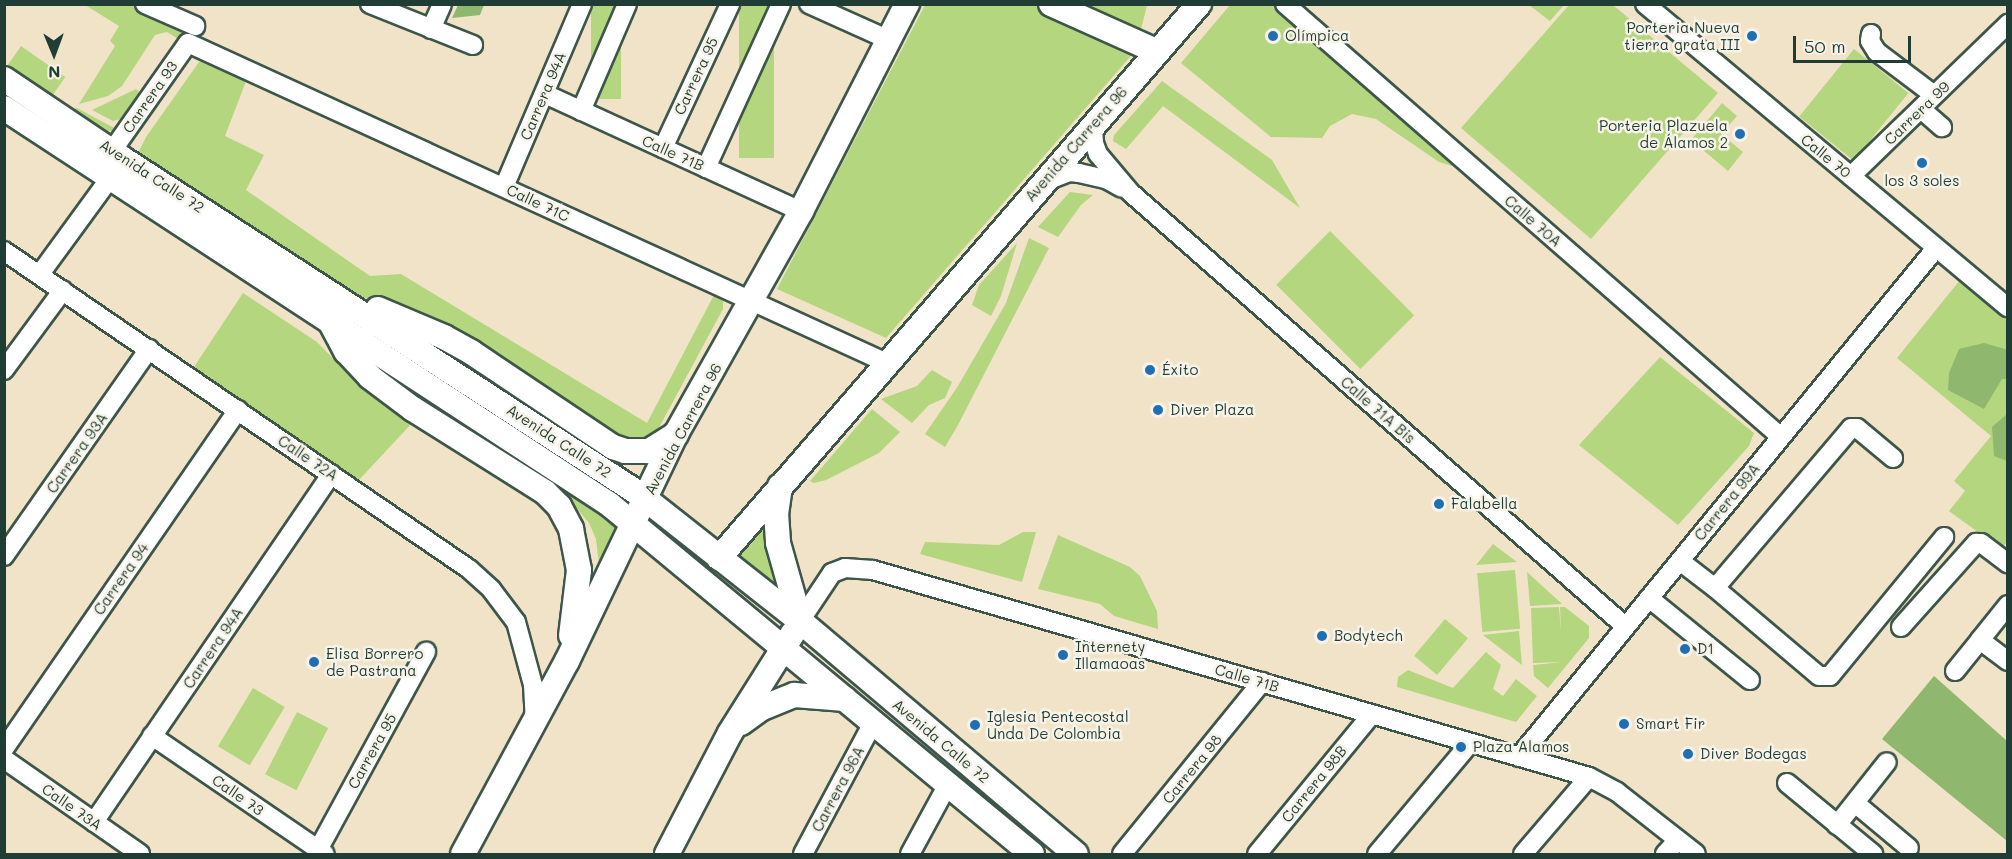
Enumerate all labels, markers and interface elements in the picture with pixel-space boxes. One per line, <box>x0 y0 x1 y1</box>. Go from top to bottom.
place label: Porteria Nueva tierra grata III <box>1624 18 1740 53</box>
north arrow <box>24 24 84 84</box>
scale bar <box>1796 24 1914 62</box>
place label: Olímpica <box>1285 27 1349 45</box>
marker: Olímpica <box>1266 29 1280 43</box>
marker: Porteria Nueva tierra grata III <box>1745 29 1759 43</box>
street label: Carrera 95 <box>670 34 722 118</box>
text: 50 m <box>1804 34 1846 58</box>
street label: Carrera 94A <box>516 49 570 143</box>
street label: Carrera 93 <box>119 58 181 136</box>
text: N <box>48 62 61 83</box>
street label: Carrera 99 <box>1881 77 1953 149</box>
street label: Avenida Carrera 96 <box>1021 83 1131 205</box>
place label: Porteria Plazuela de Álamos 2 <box>1599 116 1728 151</box>
marker: Porteria Plazuela de Álamos 2 <box>1733 127 1747 141</box>
street label: Calle 70 <box>1797 130 1855 182</box>
street label: Calle 71B <box>639 131 707 175</box>
street label: Avenida Calle 72 <box>96 135 208 217</box>
marker: los 3 soles <box>1915 156 1929 170</box>
place label: los 3 soles <box>1885 172 1959 190</box>
street label: Calle 71C <box>504 181 572 225</box>
street label: Calle 70A <box>1501 191 1565 251</box>
street label: Avenida Carrera 96 <box>641 360 725 498</box>
place label: Éxito <box>1162 361 1198 379</box>
marker: Éxito <box>1143 363 1157 377</box>
street label: Calle 71A Bis <box>1337 373 1419 447</box>
street label: Avenida Calle 72 <box>503 400 615 482</box>
place label: Diver Plaza <box>1170 401 1254 419</box>
marker: Diver Plaza <box>1151 403 1165 417</box>
street label: Carrera 93A <box>43 409 111 497</box>
street label: Calle 72A <box>274 431 342 485</box>
street label: Carrera 99A <box>1690 460 1764 544</box>
place label: Falabella <box>1451 495 1518 513</box>
marker: Falabella <box>1432 497 1446 511</box>
street label: Carrera 94 <box>90 540 152 618</box>
street label: Carrera 94A <box>179 604 247 692</box>
place label: Bodytech <box>1334 627 1403 645</box>
marker: Bodytech <box>1315 629 1329 643</box>
place label: Internety Illamaoas <box>1075 637 1145 672</box>
place label: D1 <box>1697 640 1714 658</box>
marker: D1 <box>1678 642 1692 656</box>
place label: Elisa Borrero de Pastrana <box>326 644 423 679</box>
marker: Internety Illamaoas <box>1056 648 1070 662</box>
marker: Elisa Borrero de Pastrana <box>307 655 321 669</box>
street label: Calle 71B <box>1213 660 1281 696</box>
street label: Avenida Calle 72 <box>889 695 993 787</box>
place label: Iglesia Pentecostal Unda De Colombia <box>987 707 1129 742</box>
street label: Carrera 95 <box>344 710 400 792</box>
place label: Smart Fir <box>1636 715 1705 733</box>
marker: Smart Fir <box>1617 717 1631 731</box>
marker: Iglesia Pentecostal Unda De Colombia <box>968 718 982 732</box>
street label: Carrera 98 <box>1159 731 1225 807</box>
place label: Plaza Alamos <box>1473 738 1569 756</box>
marker: Plaza Alamos <box>1454 740 1468 754</box>
street label: Carrera 98B <box>1278 742 1350 826</box>
street label: Carrera 96A <box>808 743 868 835</box>
place label: Diver Bodegas <box>1700 745 1807 763</box>
marker: Diver Bodegas <box>1681 747 1695 761</box>
street label: Calle 73 <box>209 771 267 819</box>
street label: Calle 73A <box>39 780 105 834</box>

